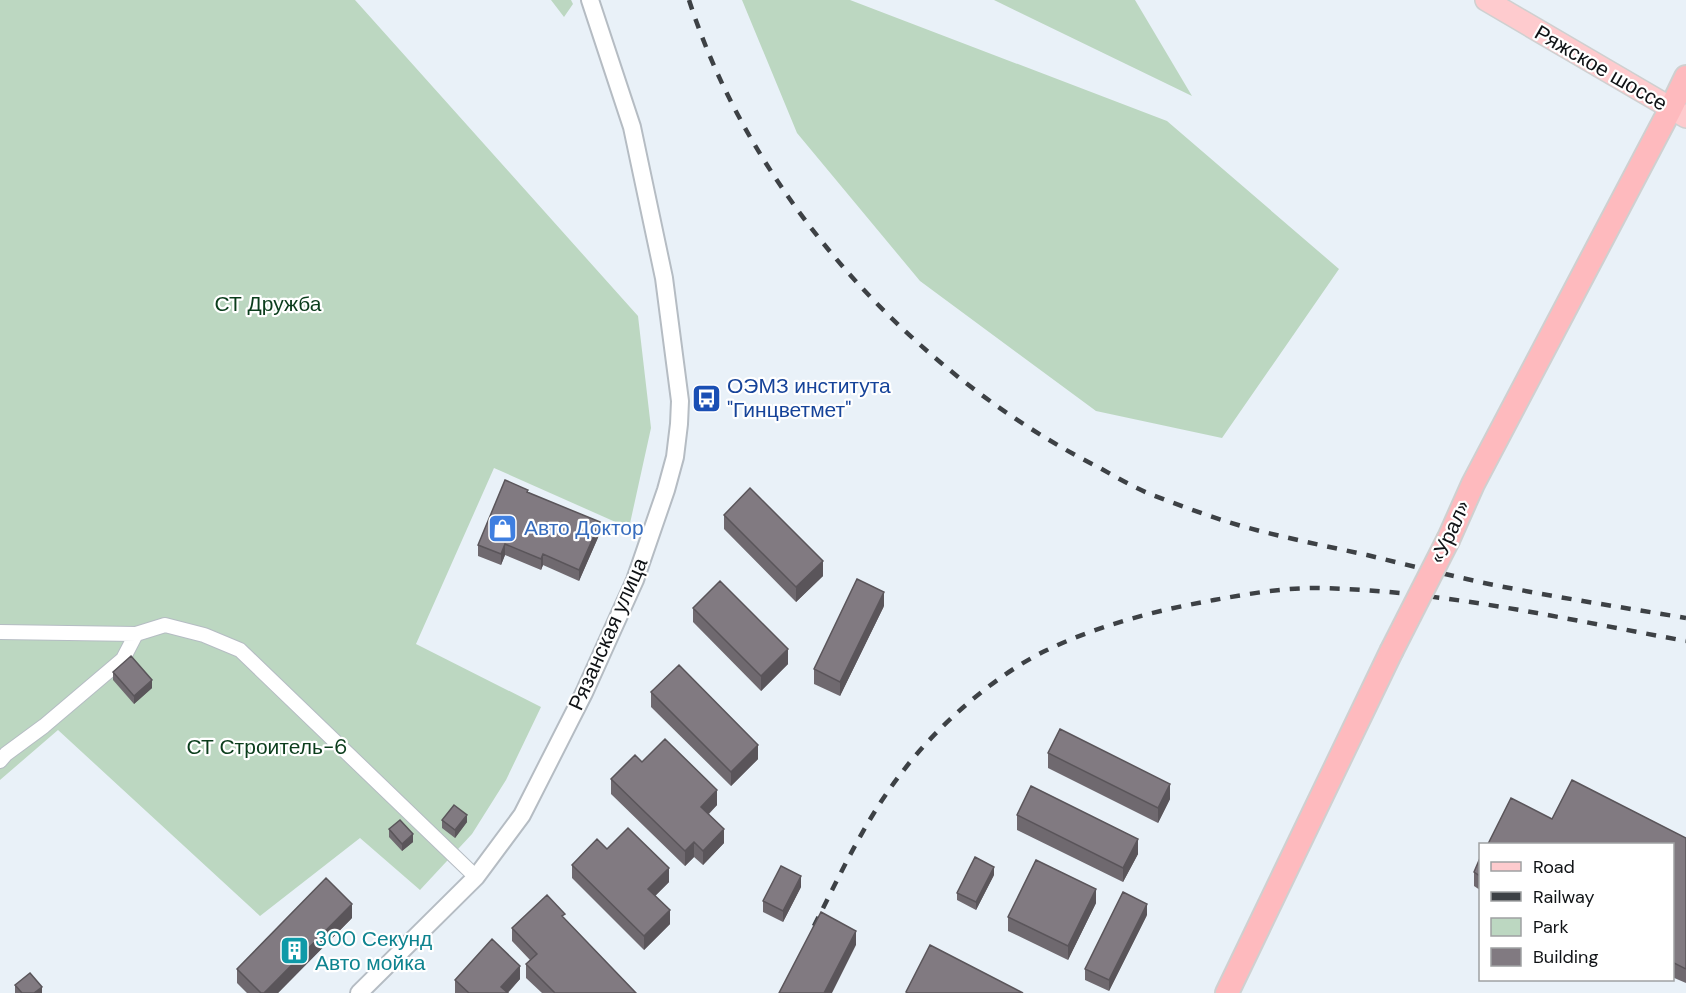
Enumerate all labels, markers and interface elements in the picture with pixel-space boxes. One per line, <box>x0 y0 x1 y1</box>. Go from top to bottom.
street label: Ряжское шоссе <box>1530 19 1672 117</box>
park label: СТ Дружба <box>215 290 322 318</box>
place label: ОЭМЗ института "Гинцветмет" <box>727 372 891 424</box>
bus stop icon: ОЭМЗ института "Гинцветмет" <box>690 382 722 414</box>
street label: «Урал» <box>1423 496 1477 568</box>
shop icon: Авто Доктор <box>487 512 519 544</box>
place label: Авто Доктор <box>524 514 644 542</box>
street label: Рязанская улица <box>562 553 654 715</box>
park label: СТ Строитель-6 <box>187 733 347 761</box>
legend <box>1479 843 1674 981</box>
text: Road <box>1533 855 1575 879</box>
text: Railway <box>1533 885 1595 909</box>
text: Park <box>1533 915 1569 939</box>
place label: 300 Секунд Авто мойка <box>315 925 432 977</box>
building icon: 300 Секунд Авто мойка <box>278 935 310 967</box>
text: Building <box>1533 945 1598 969</box>

